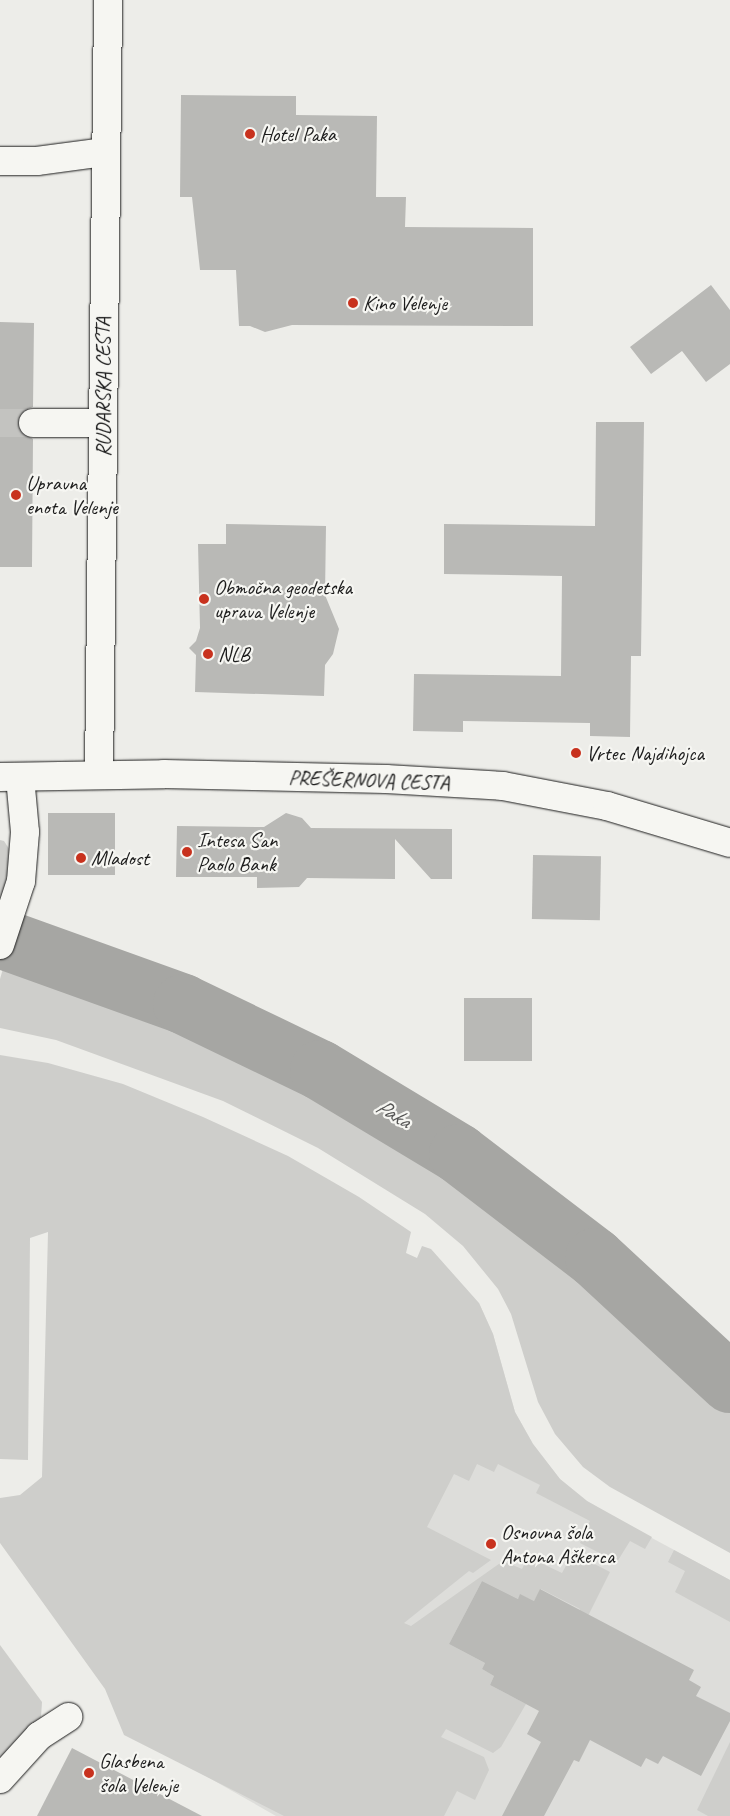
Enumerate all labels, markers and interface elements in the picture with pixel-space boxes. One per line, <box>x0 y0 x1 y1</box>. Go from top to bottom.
place label: Hotel Paka <box>260 121 336 147</box>
marker: Hotel Paka <box>244 128 256 140</box>
place label: Kino Velenje <box>363 290 447 316</box>
marker: Kino Velenje <box>347 297 359 309</box>
street label: RUDARSKA CESTA <box>90 317 116 457</box>
place label: Upravna enota Velenje <box>26 470 118 520</box>
marker: Upravna enota Velenje <box>10 489 22 501</box>
place label: Območna geodetska uprava Velenje <box>214 574 353 624</box>
marker: Območna geodetska uprava Velenje <box>198 593 210 605</box>
place label: NLB <box>218 641 250 667</box>
marker: NLB <box>202 648 214 660</box>
place label: Vrtec Najdihojca <box>586 740 706 766</box>
marker: Vrtec Najdihojca <box>570 747 582 759</box>
street label: PREŠERNOVA CESTA <box>288 765 450 795</box>
place label: Intesa San Paolo Bank <box>197 827 278 877</box>
place label: Mladost <box>91 845 149 871</box>
marker: Intesa San Paolo Bank <box>181 846 193 858</box>
marker: Mladost <box>75 852 87 864</box>
water label: Paka <box>371 1093 415 1135</box>
place label: Osnovna šola Antona Aškerca <box>501 1519 614 1569</box>
marker: Osnovna šola Antona Aškerca <box>485 1538 497 1550</box>
place label: Glasbena šola Velenje <box>99 1748 178 1798</box>
marker: Glasbena šola Velenje <box>83 1767 95 1779</box>

